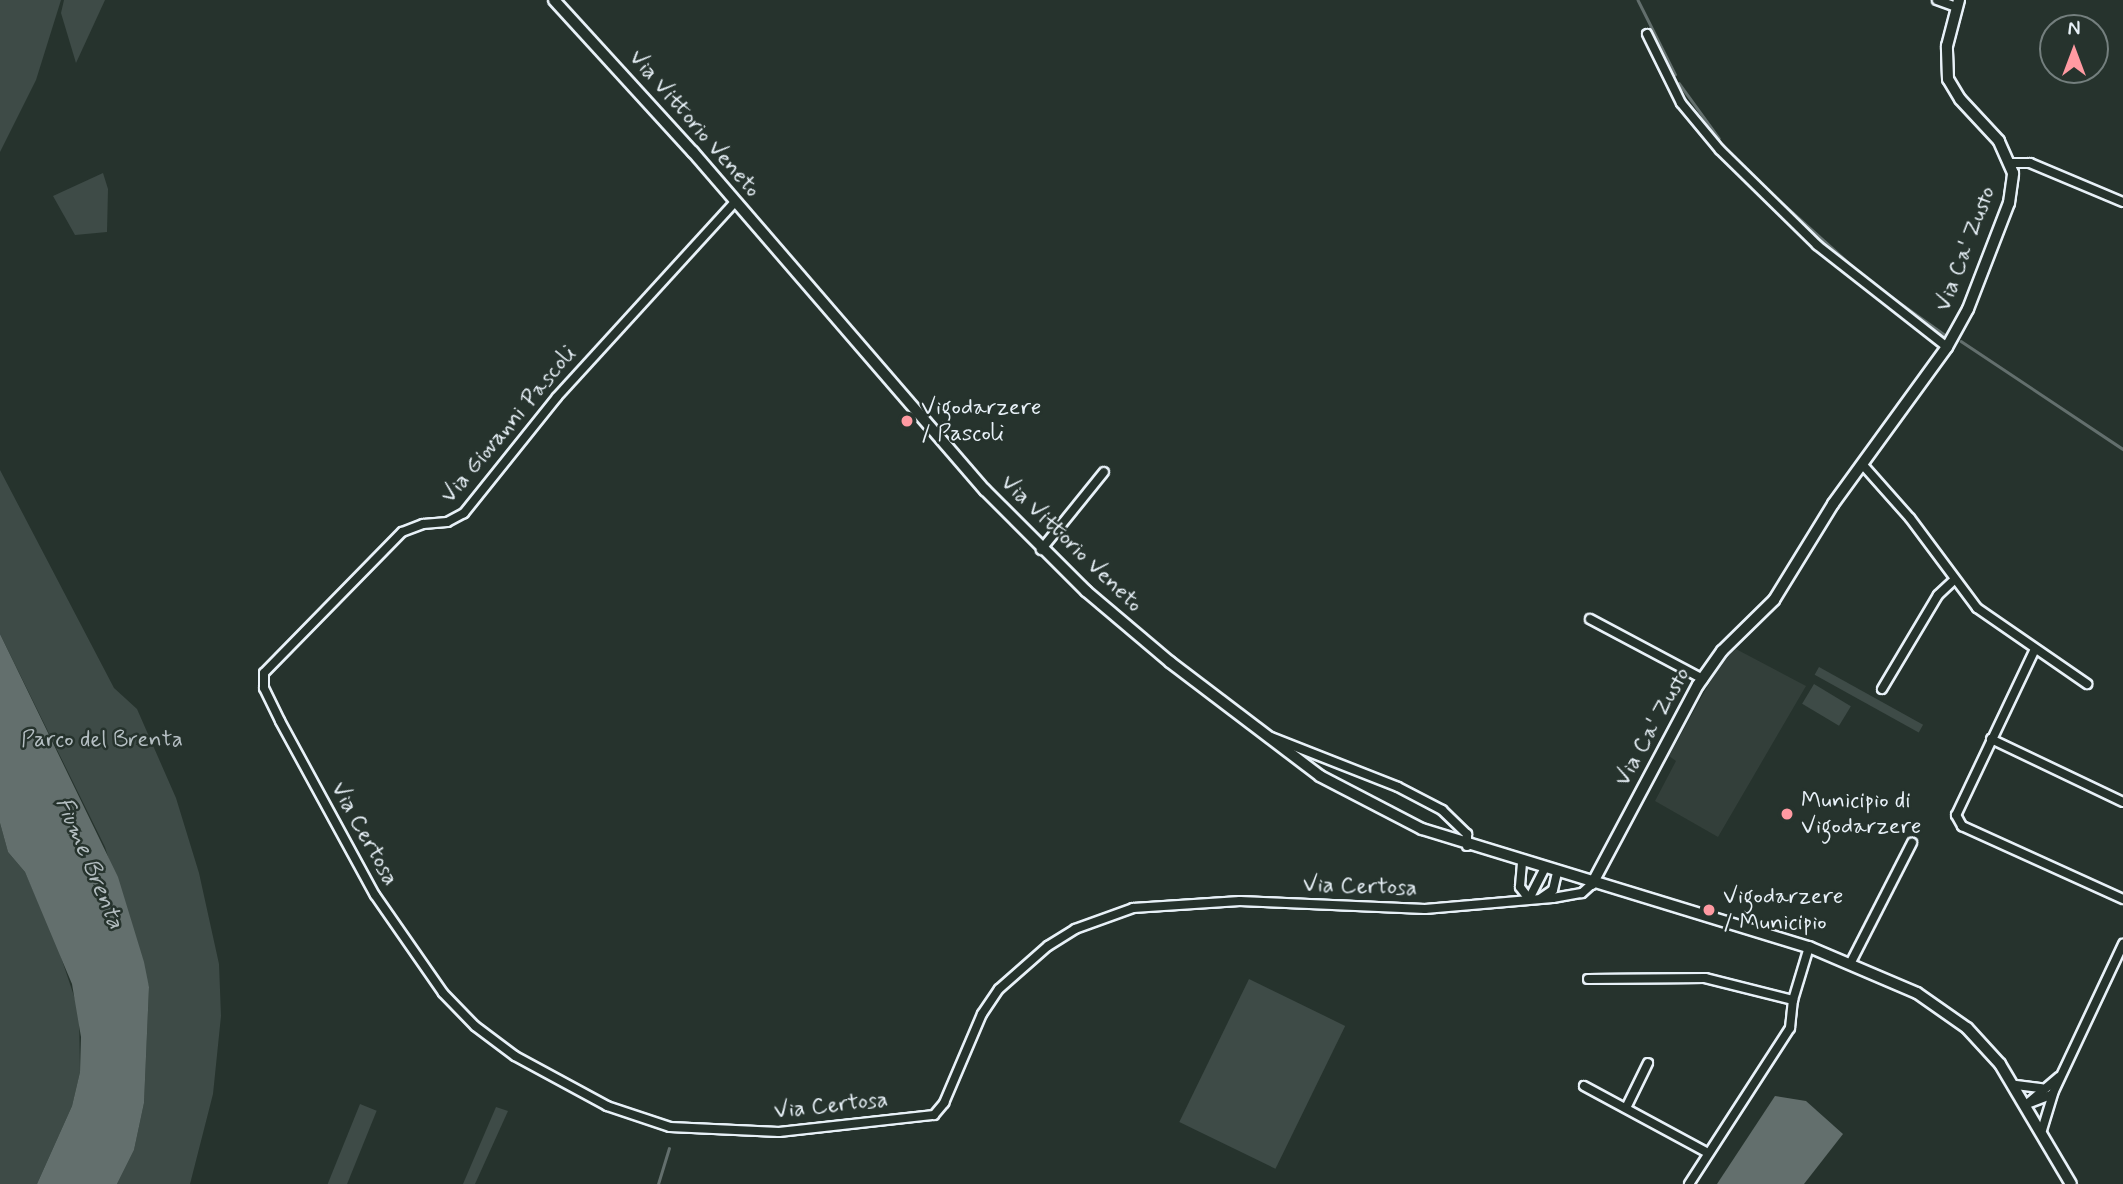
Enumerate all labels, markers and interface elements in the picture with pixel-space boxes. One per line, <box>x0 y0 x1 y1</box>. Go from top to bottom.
north arrow <box>2039 14 2109 84</box>
text: N <box>2068 17 2080 42</box>
street label: Via Vittorio Veneto <box>622 45 766 203</box>
street label: Via Ca' Zusto <box>1930 184 2002 314</box>
street label: Via Giovanni Pascoli <box>437 343 581 507</box>
place label: Vigodarzere / Pascoli <box>921 394 1041 448</box>
marker: Vigodarzere / Pascoli <box>899 413 915 429</box>
street label: Via Vittorio Veneto <box>994 469 1148 619</box>
street label: Via Ca' Zusto <box>1609 664 1697 790</box>
park label: Parco del Brenta <box>18 726 186 754</box>
street label: Via Certosa <box>323 776 405 892</box>
place label: Municipio di Vigodarzere <box>1801 787 1921 841</box>
water label: Fiume Brenta <box>47 790 131 936</box>
marker: Municipio di Vigodarzere <box>1779 806 1795 822</box>
street label: Via Certosa <box>1301 871 1419 903</box>
place label: Vigodarzere / Municipio <box>1723 883 1843 937</box>
marker: Vigodarzere / Municipio <box>1701 902 1717 918</box>
street label: Via Certosa <box>771 1086 891 1126</box>

